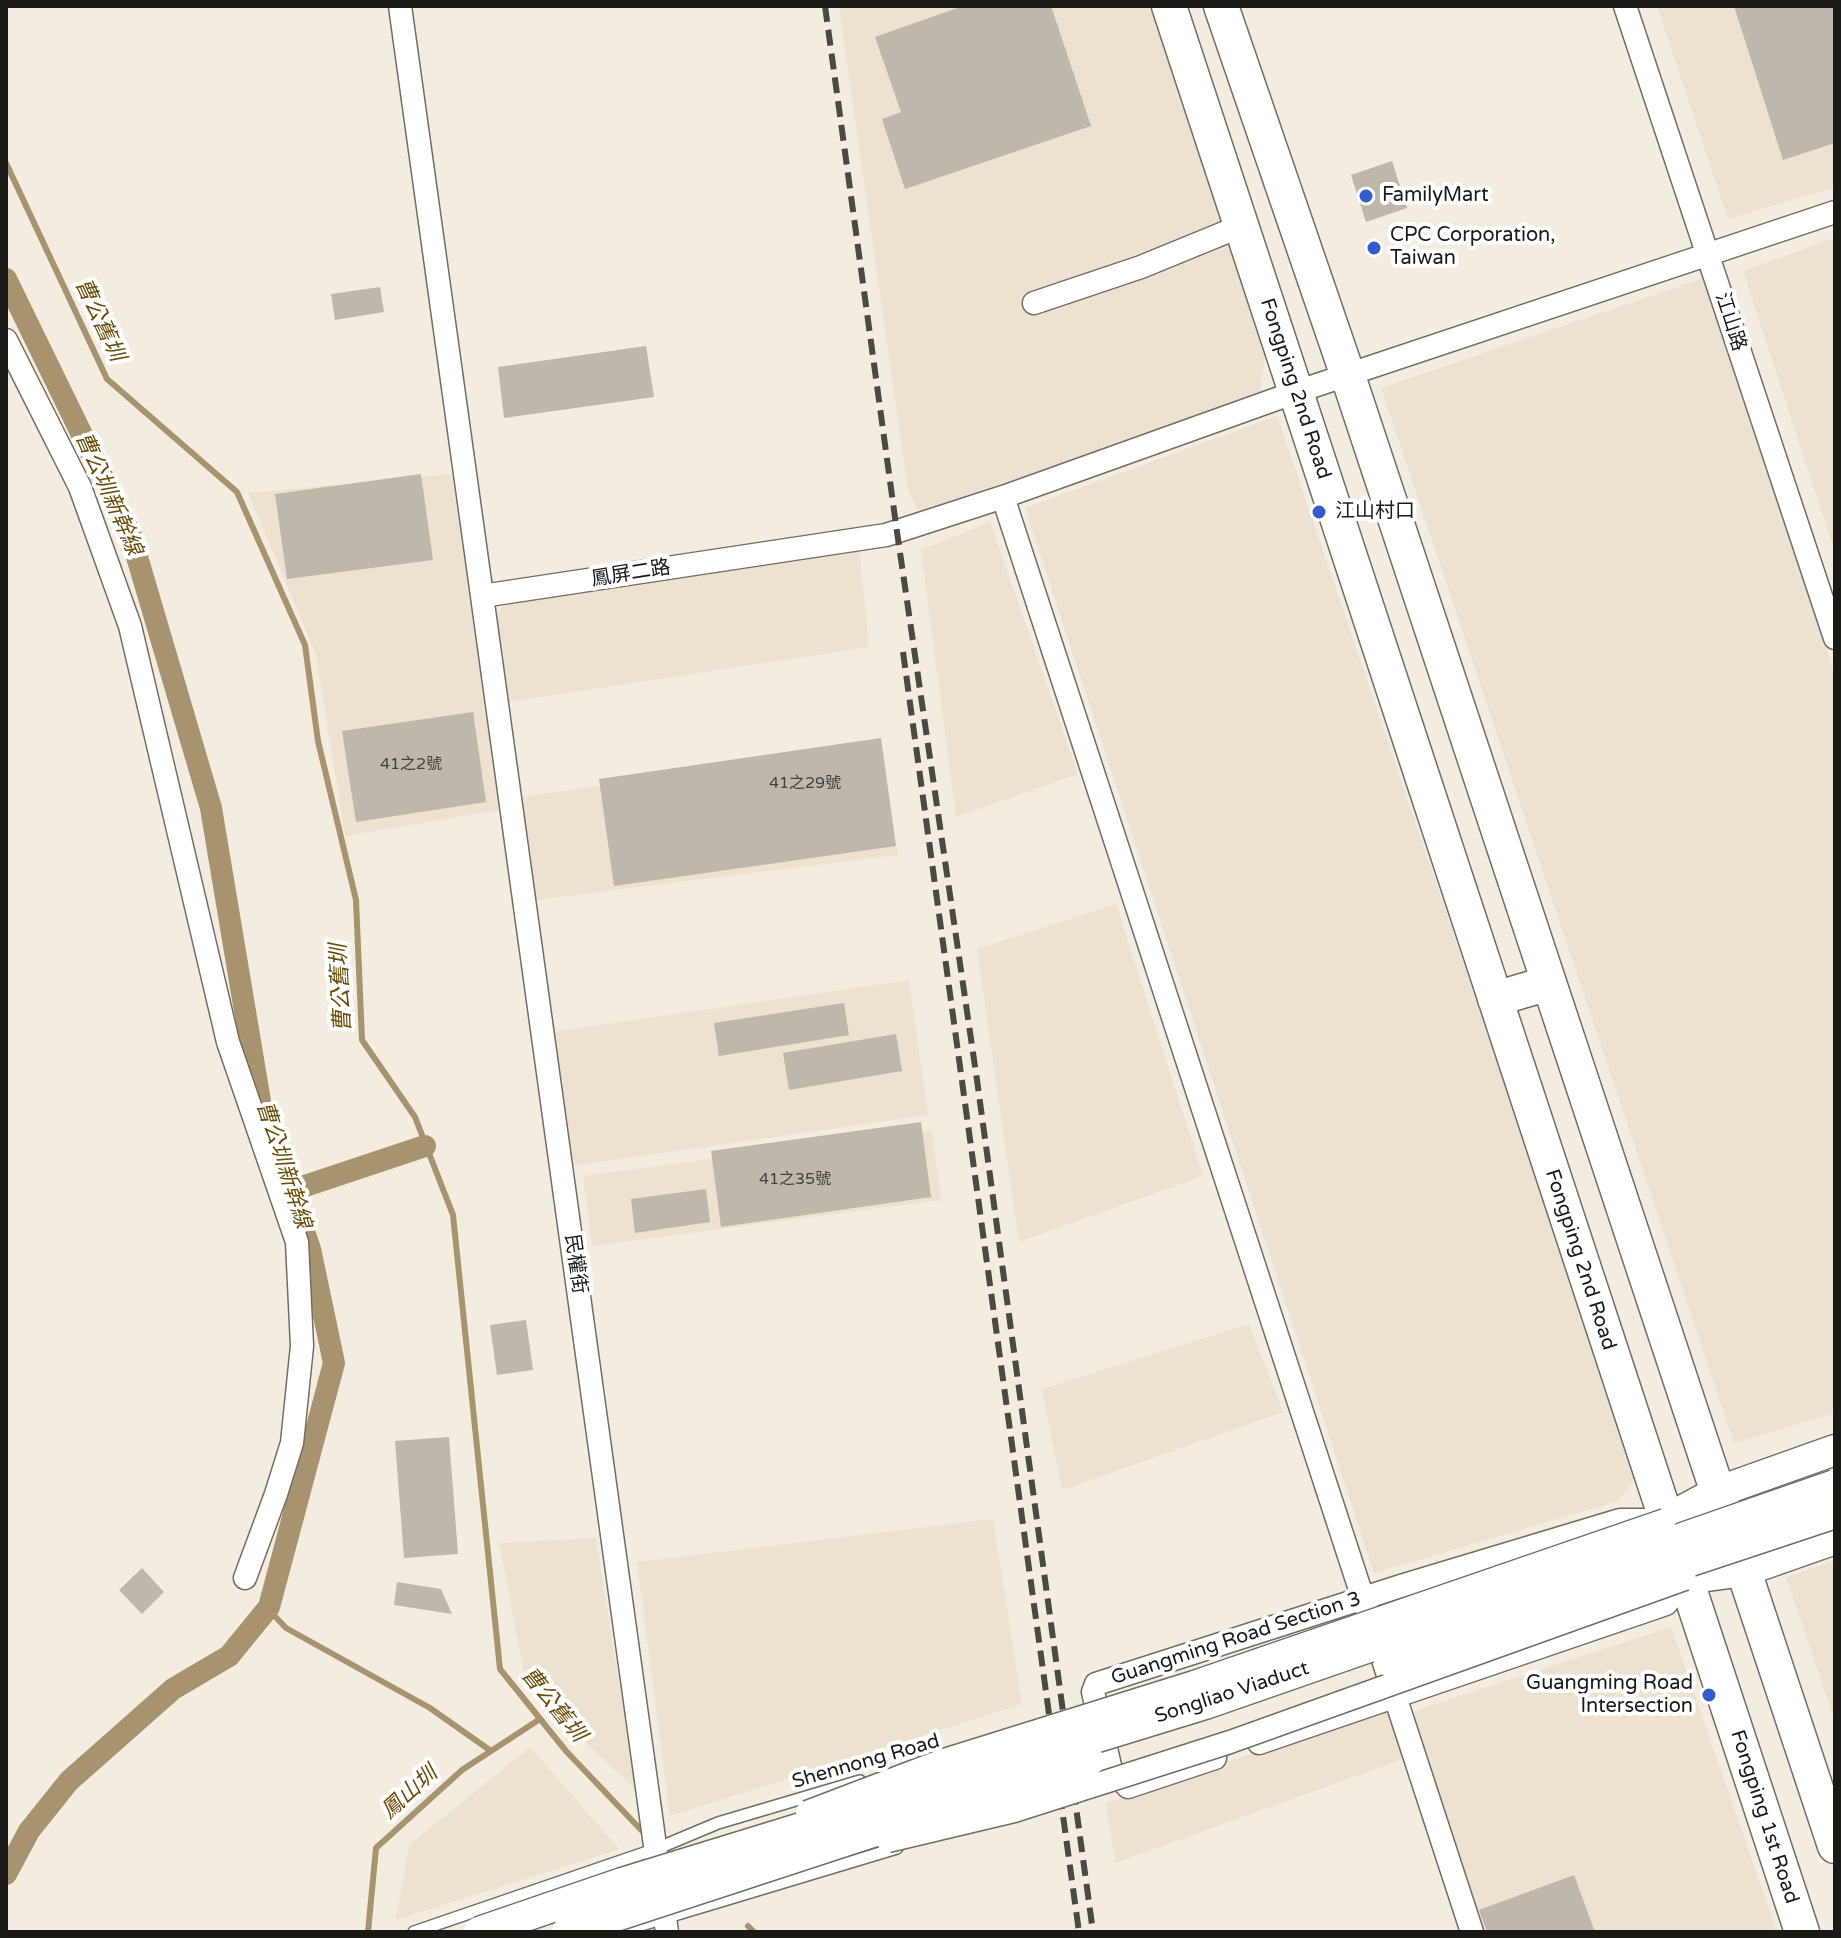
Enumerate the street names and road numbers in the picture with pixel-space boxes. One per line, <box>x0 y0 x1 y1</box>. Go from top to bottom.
street label: 江山路 <box>1709 290 1751 354</box>
street label: Fongping 2nd Road <box>1254 296 1336 482</box>
street label: 鳳屏二路 <box>590 556 672 592</box>
street label: Fongping 2nd Road <box>1539 1167 1621 1353</box>
street label: 民權街 <box>559 1233 591 1295</box>
street label: Guangming Road Section 3 <box>1108 1587 1364 1691</box>
street label: Songliao Viaduct <box>1152 1657 1312 1729</box>
street label: Fongping 1st Road <box>1725 1727 1803 1907</box>
street label: Shennong Road <box>789 1729 943 1795</box>

